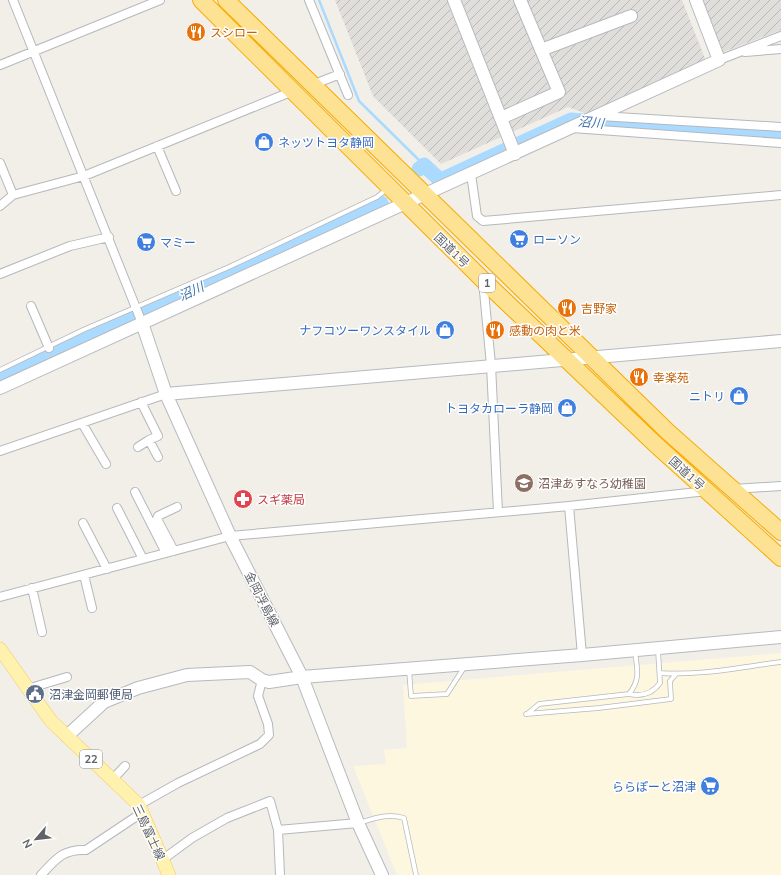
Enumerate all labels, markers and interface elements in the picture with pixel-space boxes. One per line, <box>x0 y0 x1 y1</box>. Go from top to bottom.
restaurant icon: スシロー <box>185 21 207 43</box>
place label: スシロー <box>210 25 258 40</box>
water label: 沼川 <box>577 113 607 131</box>
shop icon: ネッツトヨタ静岡 <box>253 131 275 153</box>
place label: ネッツトヨタ静岡 <box>278 135 374 150</box>
supermarket icon: ローソン <box>508 228 530 250</box>
street label: 国道1号 <box>431 230 473 270</box>
supermarket icon: マミー <box>135 231 157 253</box>
place label: ローソン <box>533 232 581 247</box>
place label: マミー <box>160 235 196 250</box>
road number: 1 <box>479 274 495 292</box>
water label: 沼川 <box>176 277 208 304</box>
restaurant icon: 吉野家 <box>556 297 578 319</box>
place label: 吉野家 <box>581 301 617 316</box>
shop icon: ナフコツーワンスタイル <box>434 319 456 341</box>
restaurant icon: 感動の肉と米 <box>484 319 506 341</box>
place label: ナフコツーワンスタイル <box>299 323 431 338</box>
place label: 感動の肉と米 <box>509 323 581 338</box>
restaurant icon: 幸楽苑 <box>628 366 650 388</box>
place label: 幸楽苑 <box>653 370 689 385</box>
shop icon: ニトリ <box>728 385 750 407</box>
place label: ニトリ <box>689 389 725 404</box>
shop icon: トヨタカローラ静岡 <box>556 397 578 419</box>
place label: トヨタカローラ静岡 <box>445 401 553 416</box>
street label: 国道1号 <box>666 453 708 493</box>
school or university icon: 沼津あすなろ幼稚園 <box>513 472 535 494</box>
place label: 沼津あすなろ幼稚園 <box>538 476 646 491</box>
pharmacy icon: スギ薬局 <box>232 488 254 510</box>
place label: スギ薬局 <box>257 492 305 507</box>
street label: 金岡浮島線 <box>242 569 282 629</box>
public building icon: 沼津金岡郵便局 <box>24 683 46 705</box>
place label: 沼津金岡郵便局 <box>49 687 133 702</box>
road number: 22 <box>80 750 102 768</box>
supermarket icon: ららぽーと沼津 <box>699 775 721 797</box>
place label: ららぽーと沼津 <box>612 779 696 794</box>
street label: 三島富士線 <box>130 802 168 862</box>
north arrow <box>16 819 56 859</box>
text: N <box>19 837 35 851</box>

